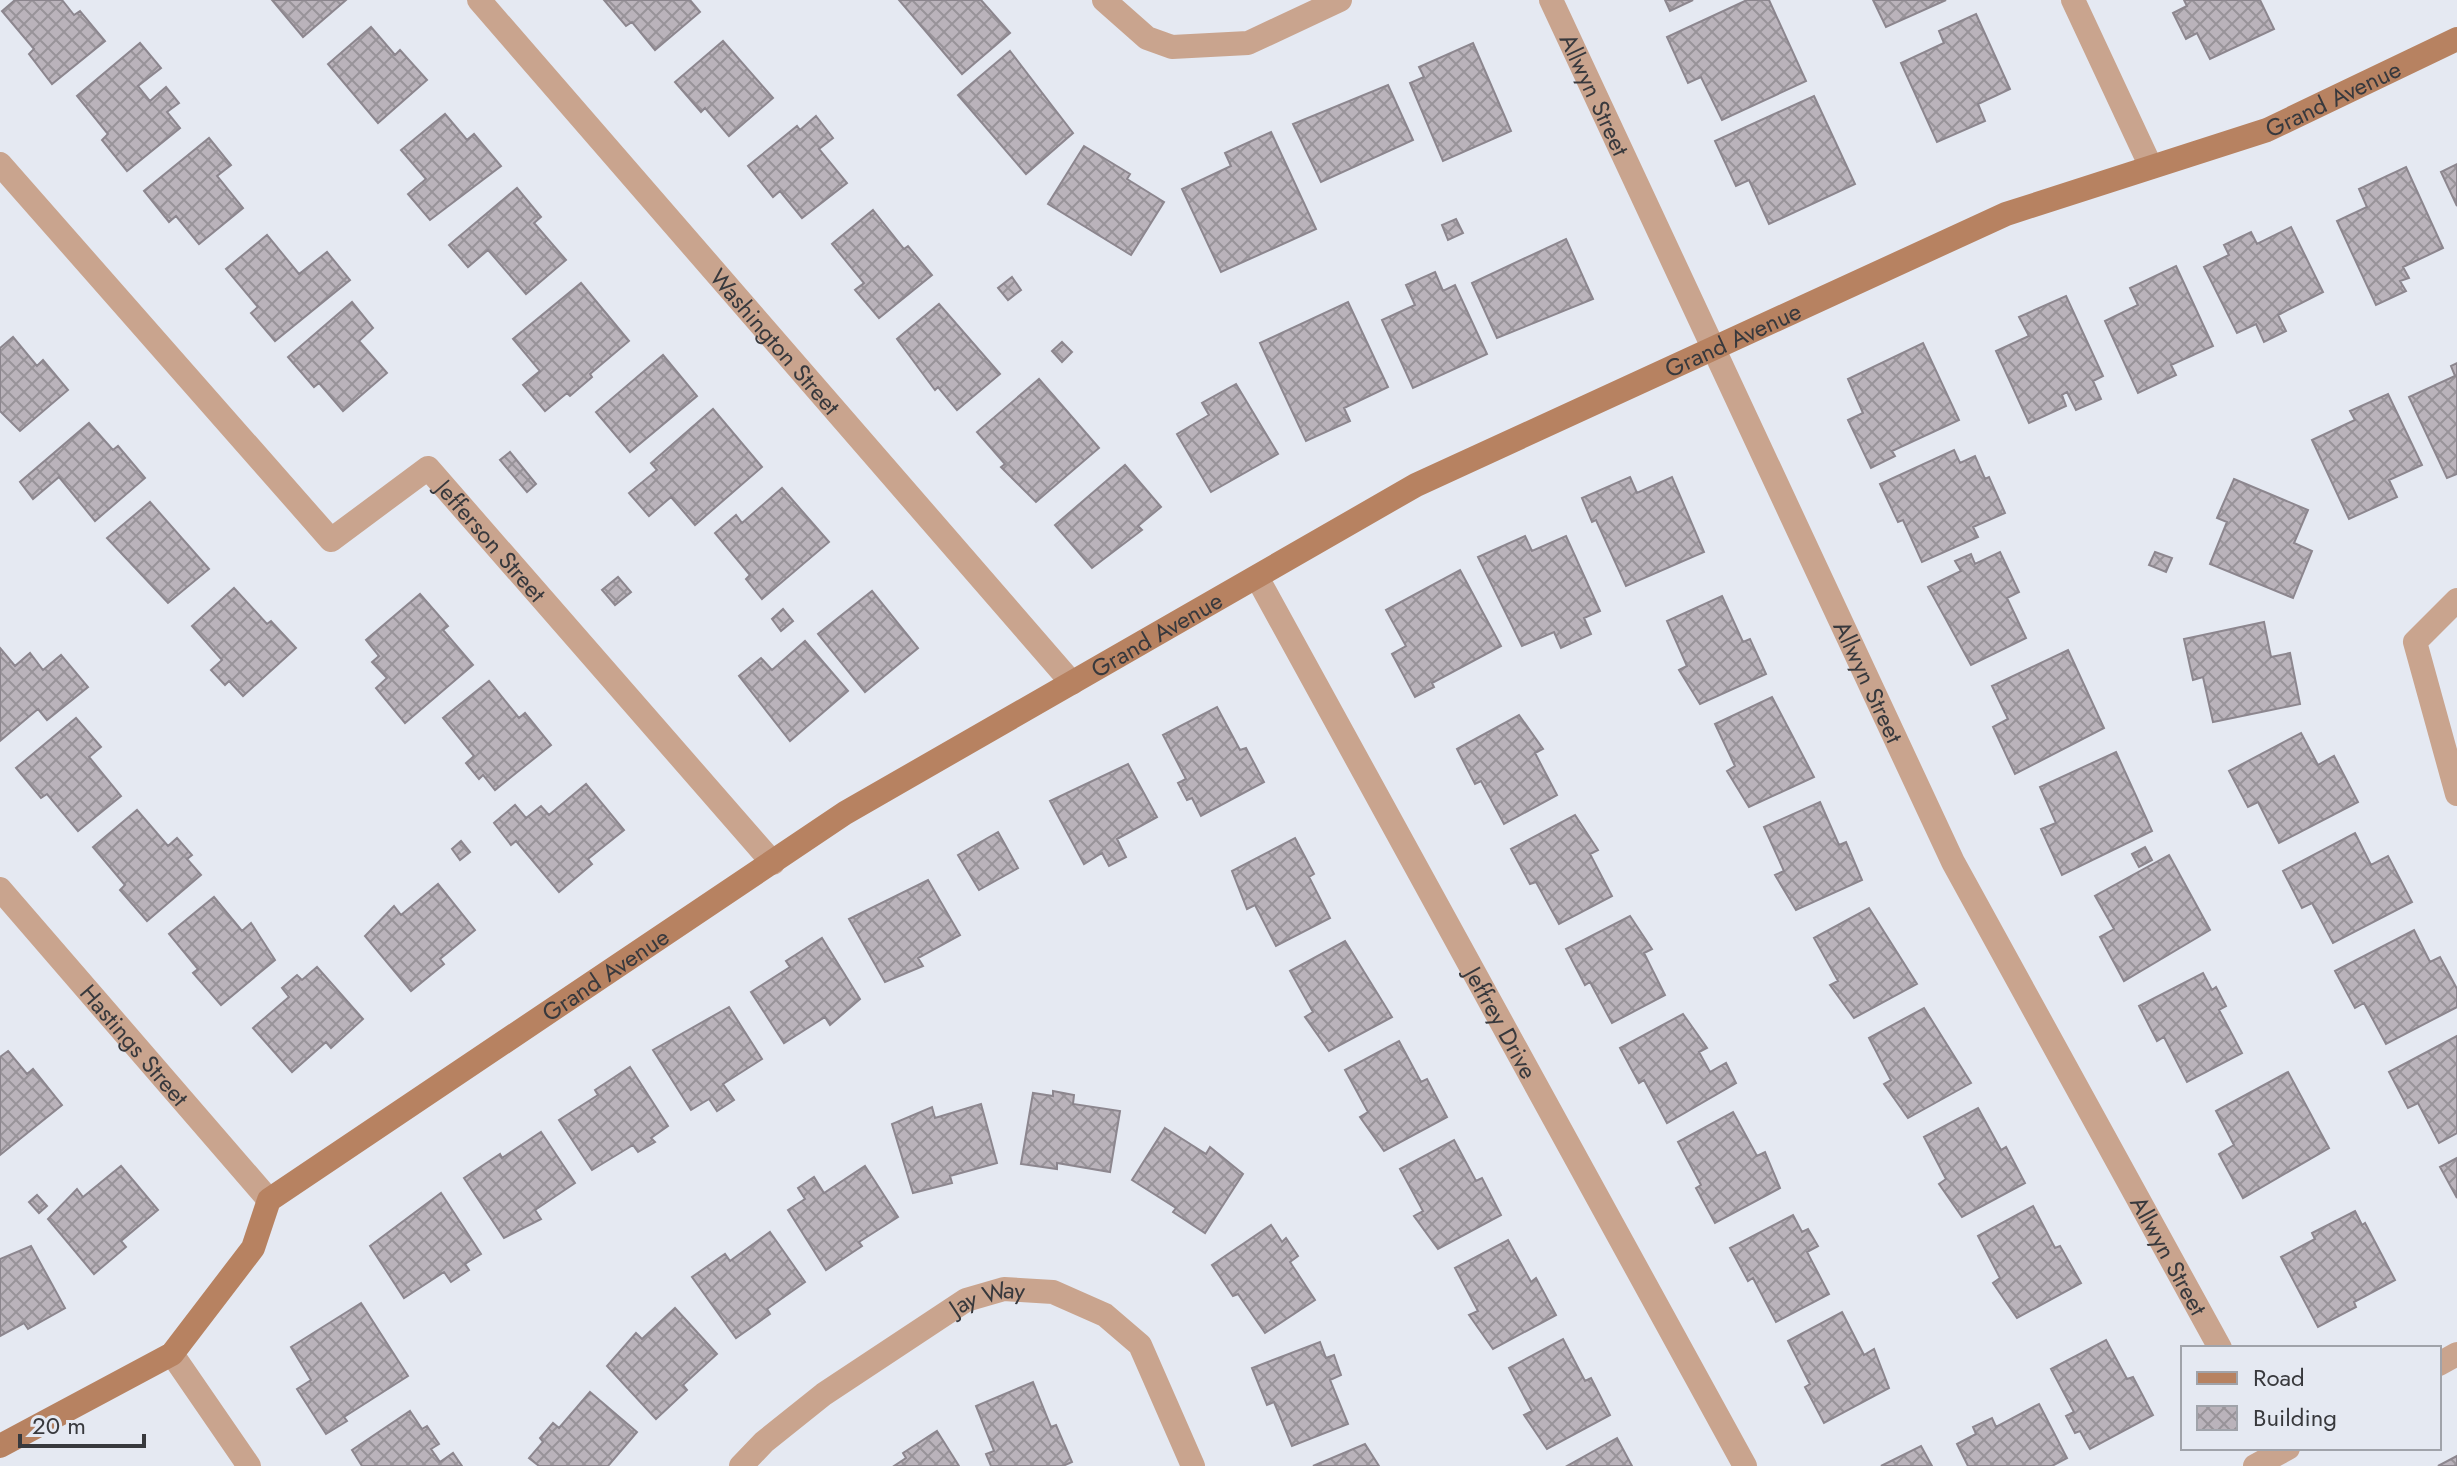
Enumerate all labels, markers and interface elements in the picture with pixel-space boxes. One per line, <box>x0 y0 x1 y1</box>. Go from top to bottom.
street label: Allwyn Street <box>1551 27 1639 162</box>
street label: Grand Avenue <box>2259 51 2407 146</box>
street label: Washington Street <box>702 260 849 422</box>
street label: Grand Avenue <box>1659 293 1807 386</box>
street label: Jefferson Street <box>426 469 555 610</box>
street label: Grand Avenue <box>1084 582 1229 686</box>
street label: Allwyn Street <box>1825 614 1913 749</box>
street label: Grand Avenue <box>534 919 676 1030</box>
street label: Jeffrey Drive <box>1455 958 1546 1085</box>
street label: Hastings Street <box>72 976 198 1114</box>
street label: Allwyn Street <box>2122 1189 2216 1322</box>
street label: Jay Way <box>939 1271 1027 1326</box>
legend <box>2181 1346 2441 1450</box>
text: Road <box>2253 1360 2305 1395</box>
scale bar <box>20 1398 144 1448</box>
text: Building <box>2253 1400 2337 1435</box>
text: 20 m <box>32 1408 86 1443</box>

